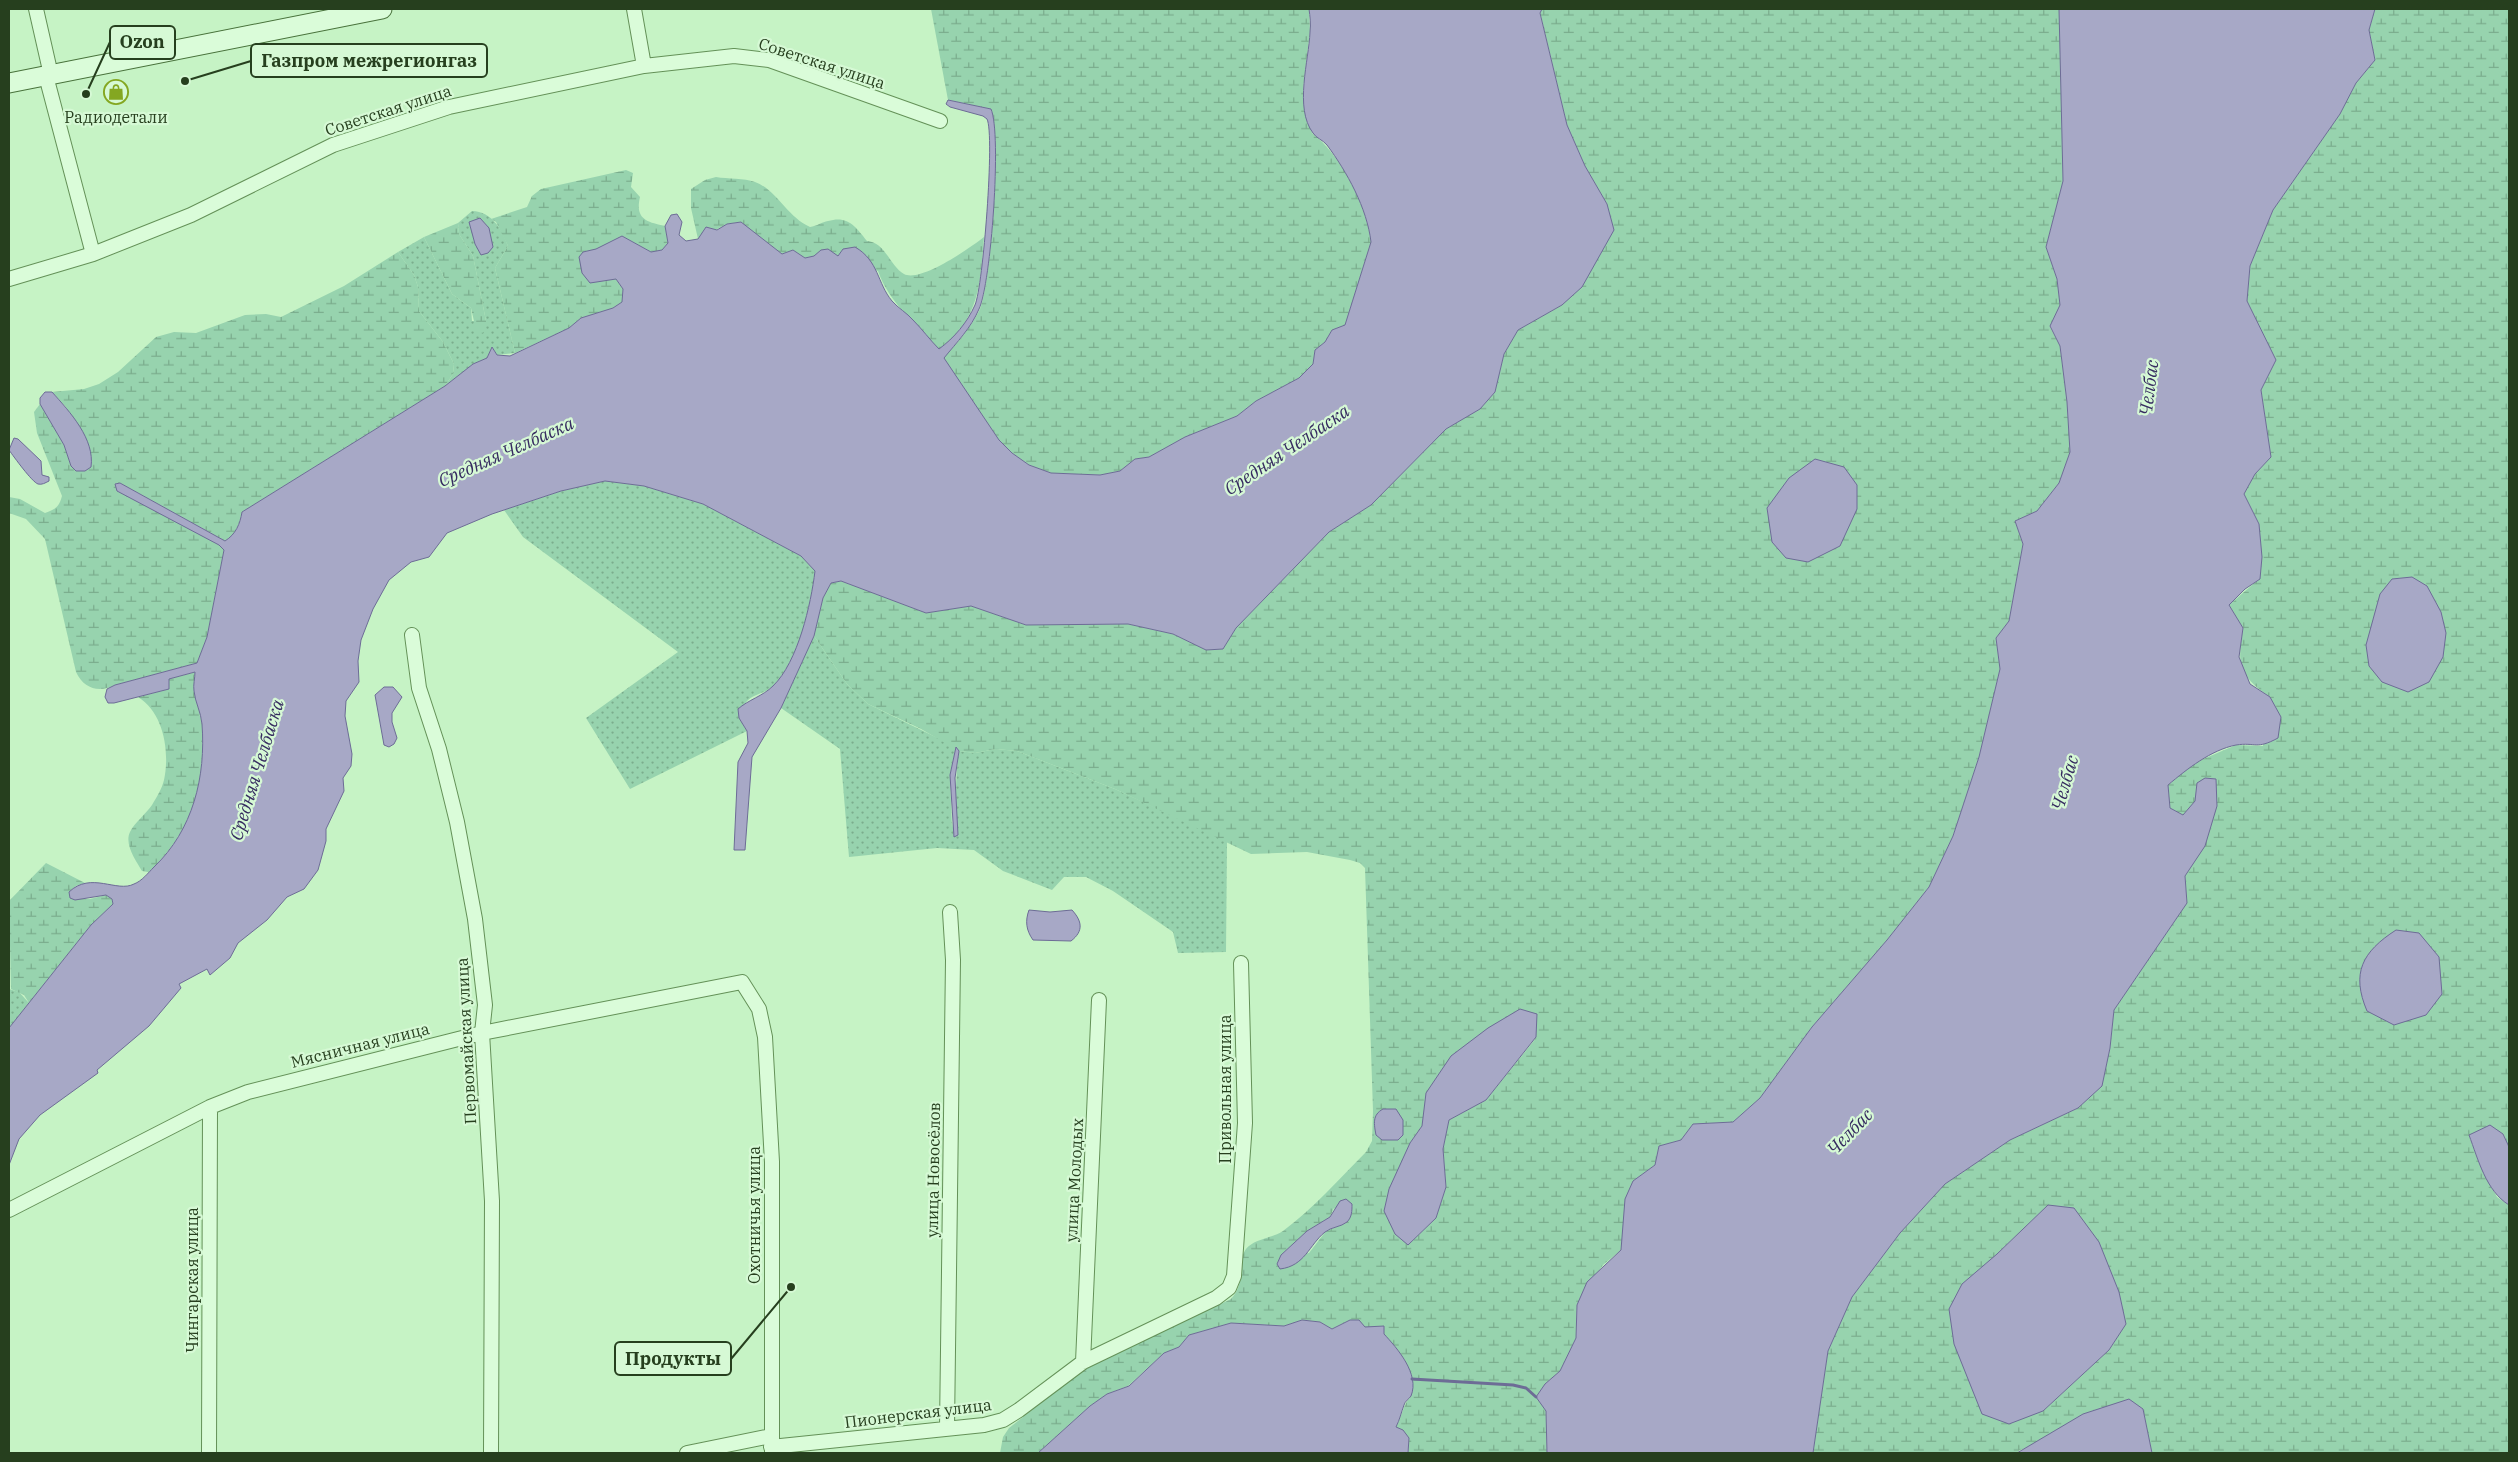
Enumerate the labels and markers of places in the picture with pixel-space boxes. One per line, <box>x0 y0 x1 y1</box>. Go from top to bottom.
callout: Ozon <box>110 26 175 59</box>
callout: Газпром межрегионгаз <box>251 44 487 77</box>
shop icon: Радиодетали <box>103 79 129 105</box>
place label: Радиодетали <box>64 107 168 127</box>
callout: Продукты <box>615 1342 731 1375</box>

